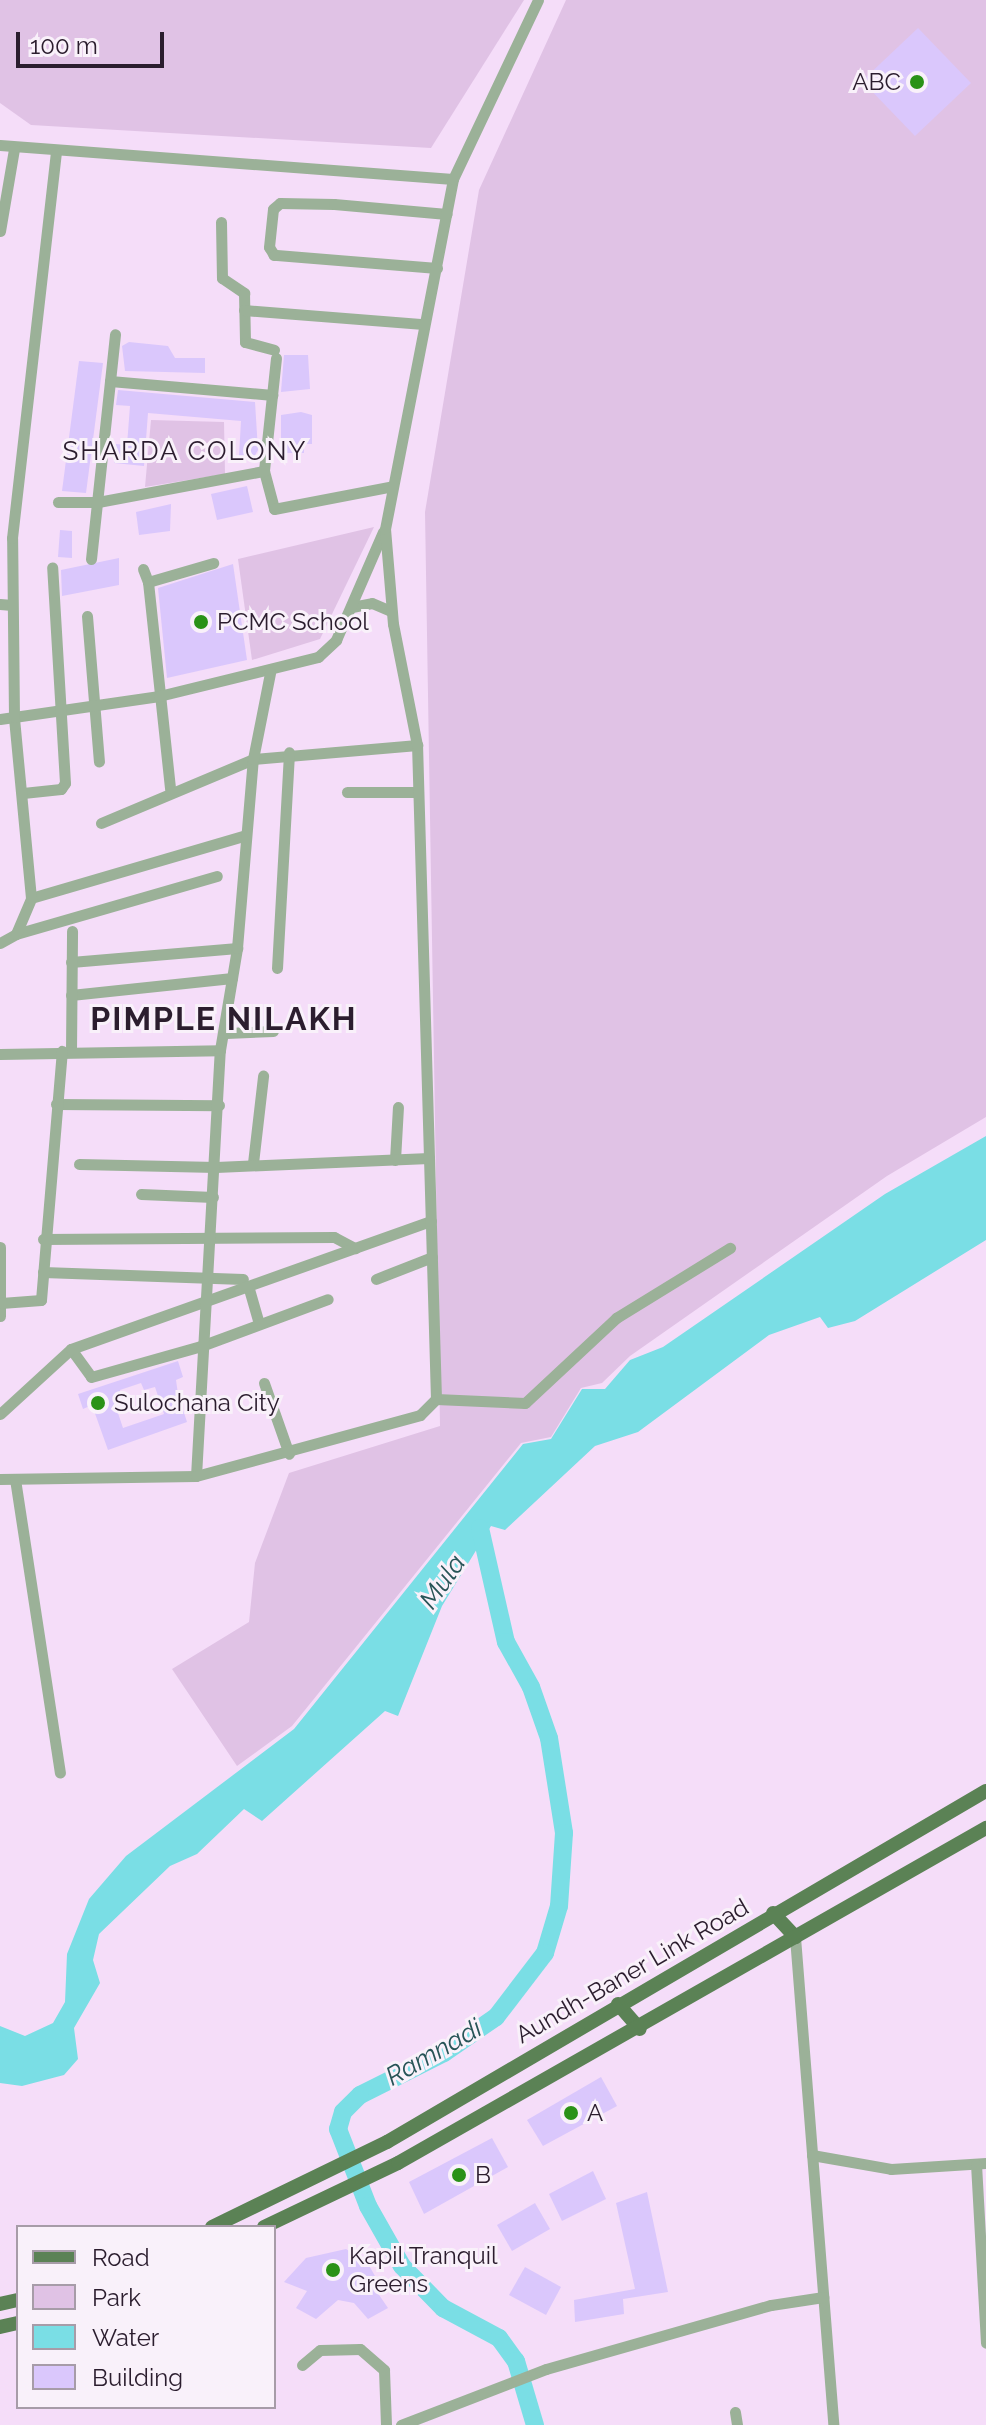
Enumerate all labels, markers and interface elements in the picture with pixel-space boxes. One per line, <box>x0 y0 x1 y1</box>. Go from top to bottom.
scale bar <box>20 16 168 66</box>
text: 100 m <box>30 31 98 60</box>
place label: ABC <box>852 68 901 96</box>
marker: ABC <box>908 73 926 91</box>
district label: SHARDA COLONY <box>62 436 308 468</box>
place label: PCMC School <box>217 608 369 636</box>
marker: PCMC School <box>192 613 210 631</box>
district label: PIMPLE NILAKH <box>90 1000 358 1038</box>
place label: Sulochana City <box>114 1389 280 1417</box>
marker: Sulochana City <box>89 1394 107 1412</box>
water label: Mula <box>413 1549 473 1615</box>
street label: Aundh-Baner Link Road <box>510 1892 754 2050</box>
water label: Ramnadi <box>381 2013 487 2093</box>
place label: A <box>587 2099 603 2127</box>
marker: A <box>562 2104 580 2122</box>
place label: B <box>475 2161 491 2189</box>
marker: B <box>450 2166 468 2184</box>
legend <box>16 2225 276 2409</box>
place label: Kapil Tranquil Greens <box>349 2242 499 2298</box>
text: Road <box>92 2243 150 2272</box>
marker: Kapil Tranquil Greens <box>324 2261 342 2279</box>
text: Park <box>92 2283 141 2312</box>
text: Water <box>92 2323 159 2352</box>
text: Building <box>92 2363 183 2392</box>

